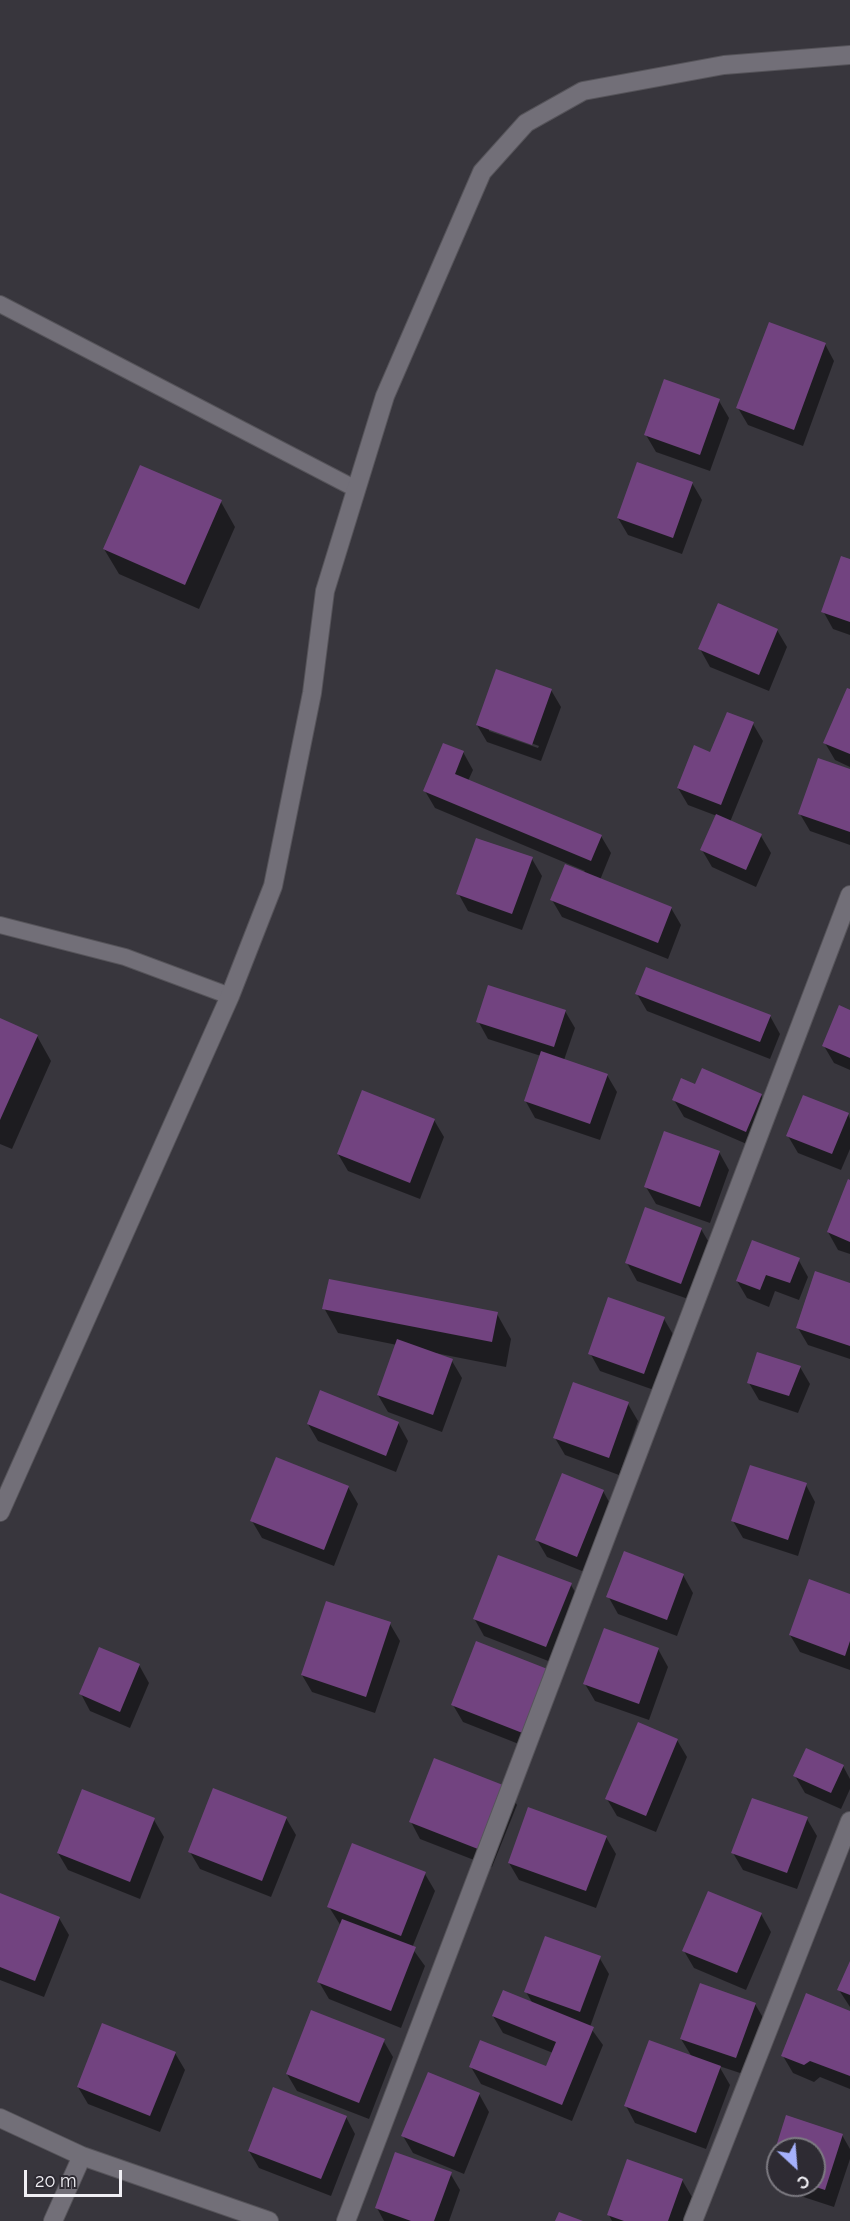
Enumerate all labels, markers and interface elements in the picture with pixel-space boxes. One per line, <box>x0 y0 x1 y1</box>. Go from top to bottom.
north arrow <box>766 2137 826 2197</box>
scale bar <box>27 2158 124 2196</box>
text: 20 m <box>35 2170 77 2191</box>
text: С <box>794 2171 812 2193</box>

